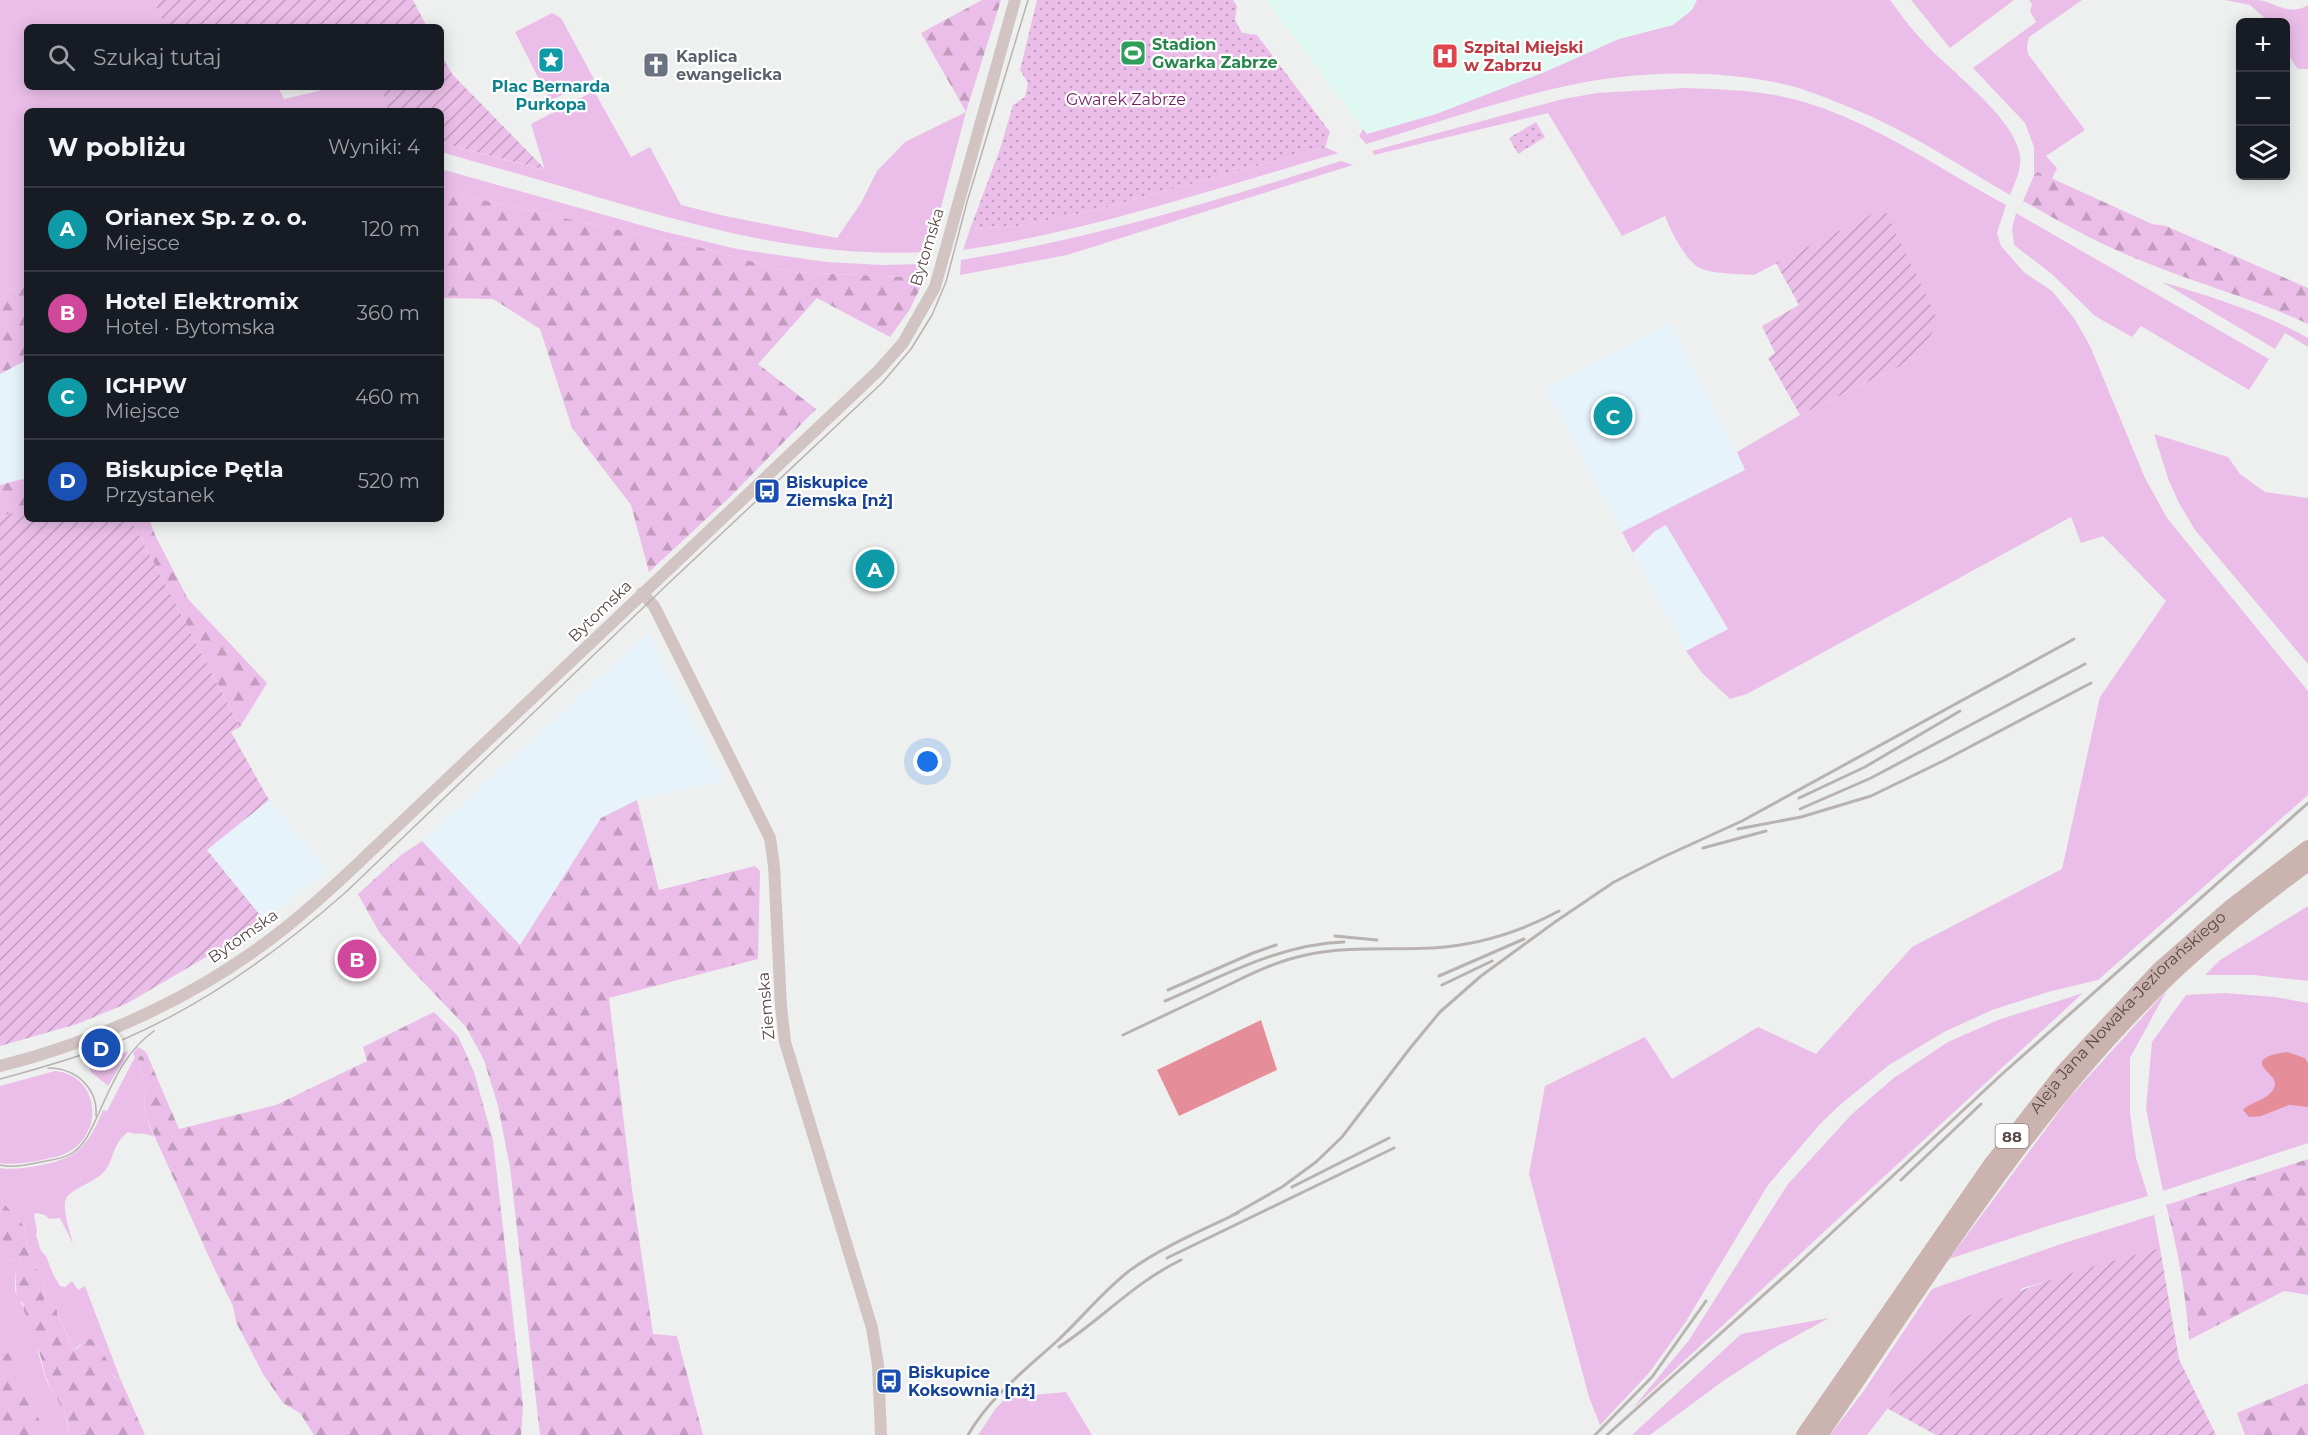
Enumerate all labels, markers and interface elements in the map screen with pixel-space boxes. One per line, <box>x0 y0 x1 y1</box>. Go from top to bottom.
map controls <box>2236 18 2290 180</box>
button: + <box>2236 18 2290 72</box>
search box <box>24 24 444 90</box>
place label: Stadion Gwarka Zabrze <box>1152 35 1278 72</box>
sports icon: Stadion Gwarka Zabrze <box>1118 38 1148 68</box>
place label: Szpital Miejski w Zabrzu <box>1464 38 1583 75</box>
icon: search <box>45 41 78 74</box>
hospital icon: Szpital Miejski w Zabrzu <box>1430 41 1460 71</box>
text: Szukaj tutaj <box>93 44 221 71</box>
place icon: Plac Bernarda Purkopa <box>536 45 566 75</box>
place label: Kaplica ewangelicka <box>676 47 782 84</box>
church icon: Kaplica ewangelicka <box>641 50 671 80</box>
button: − <box>2236 72 2290 126</box>
place label: Plac Bernarda Purkopa <box>492 77 610 114</box>
park label: Gwarek Zabrze <box>1066 90 1186 109</box>
button: layers <box>2236 126 2290 180</box>
text: W pobliżu <box>48 131 186 163</box>
text: Wyniki: 4 <box>328 135 420 159</box>
text: Orianex Sp. z o. o. <box>105 204 307 231</box>
street label: Bytomska <box>906 206 948 288</box>
text: A <box>60 217 75 241</box>
text: 120 m <box>362 217 420 241</box>
text: Miejsce <box>105 231 180 255</box>
text: Hotel Elektromix <box>105 288 299 315</box>
text: B <box>60 301 75 325</box>
text: 360 m <box>357 301 420 325</box>
text: Hotel · Bytomska <box>105 315 275 339</box>
text: ICHPW <box>105 372 187 399</box>
text: C <box>60 385 75 409</box>
text: 460 m <box>355 385 420 409</box>
pin: C <box>1594 394 1632 438</box>
text: Miejsce <box>105 399 180 423</box>
text: Biskupice Pętla <box>105 456 284 483</box>
text: D <box>59 469 76 493</box>
text: 520 m <box>358 469 420 493</box>
place label: Biskupice Ziemska [nż] <box>786 473 893 510</box>
bus stop icon: Biskupice Ziemska [nż] <box>752 476 782 506</box>
text: Przystanek <box>105 483 214 507</box>
pin: A <box>856 546 894 592</box>
street label: Bytomska <box>564 576 636 646</box>
your location <box>913 747 942 776</box>
street label: Bytomska <box>204 905 282 967</box>
street label: Aleja Jana Nowaka-Jeziorańskiego <box>2025 907 2229 1117</box>
pin: B <box>338 936 376 982</box>
street label: Ziemska <box>754 971 778 1041</box>
pin: D <box>82 1026 120 1070</box>
road number: 88 <box>1996 1124 2028 1148</box>
place label: Biskupice Koksownia [nż] <box>908 1363 1036 1400</box>
bus stop icon: Biskupice Koksownia [nż] <box>874 1366 904 1396</box>

